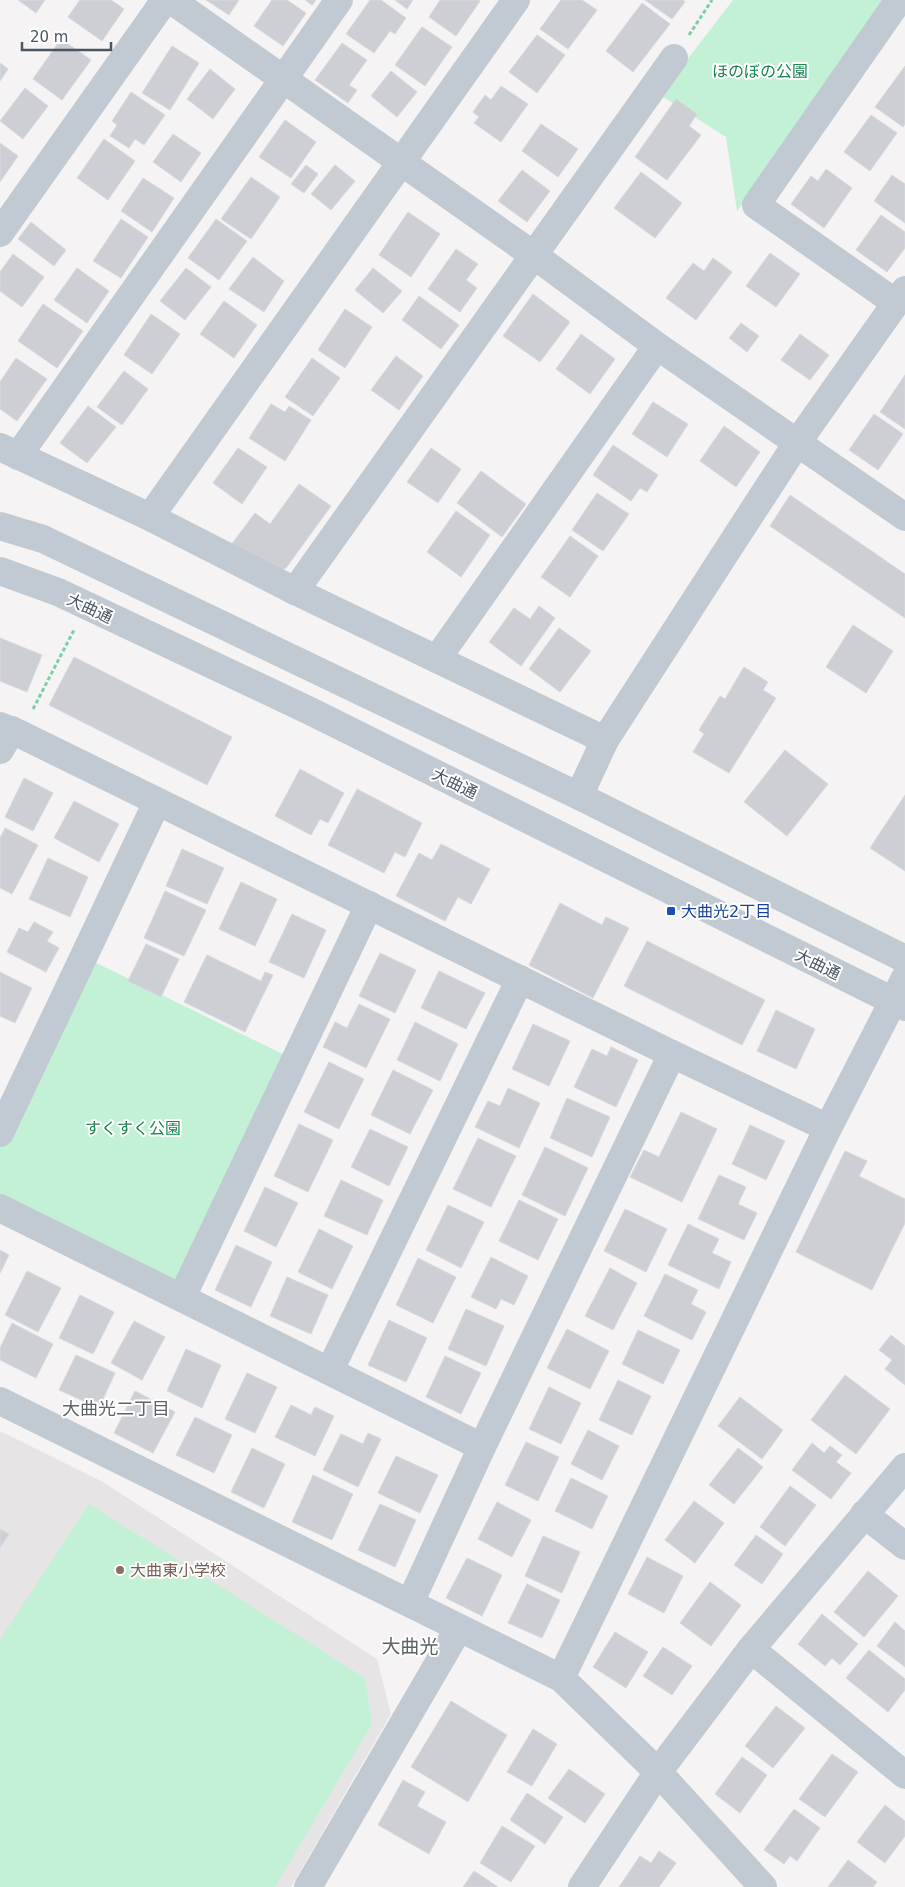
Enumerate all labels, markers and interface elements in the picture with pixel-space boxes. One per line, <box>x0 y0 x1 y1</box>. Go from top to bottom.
scale bar <box>22 20 111 52</box>
text: 20 m <box>30 28 68 46</box>
park label: ほのぼの公園 <box>712 62 808 81</box>
street label: 大曲通 <box>64 590 116 627</box>
street label: 大曲通 <box>429 764 481 803</box>
place label: 大曲光2丁目 <box>681 902 771 921</box>
marker: 大曲光2丁目 <box>665 905 677 917</box>
street label: 大曲通 <box>792 945 844 984</box>
park label: すくすく公園 <box>85 1119 181 1138</box>
district label: 大曲光二丁目 <box>62 1398 170 1419</box>
place label: 大曲東小学校 <box>130 1561 226 1580</box>
marker: 大曲東小学校 <box>114 1564 126 1576</box>
district label: 大曲光 <box>381 1635 439 1657</box>

